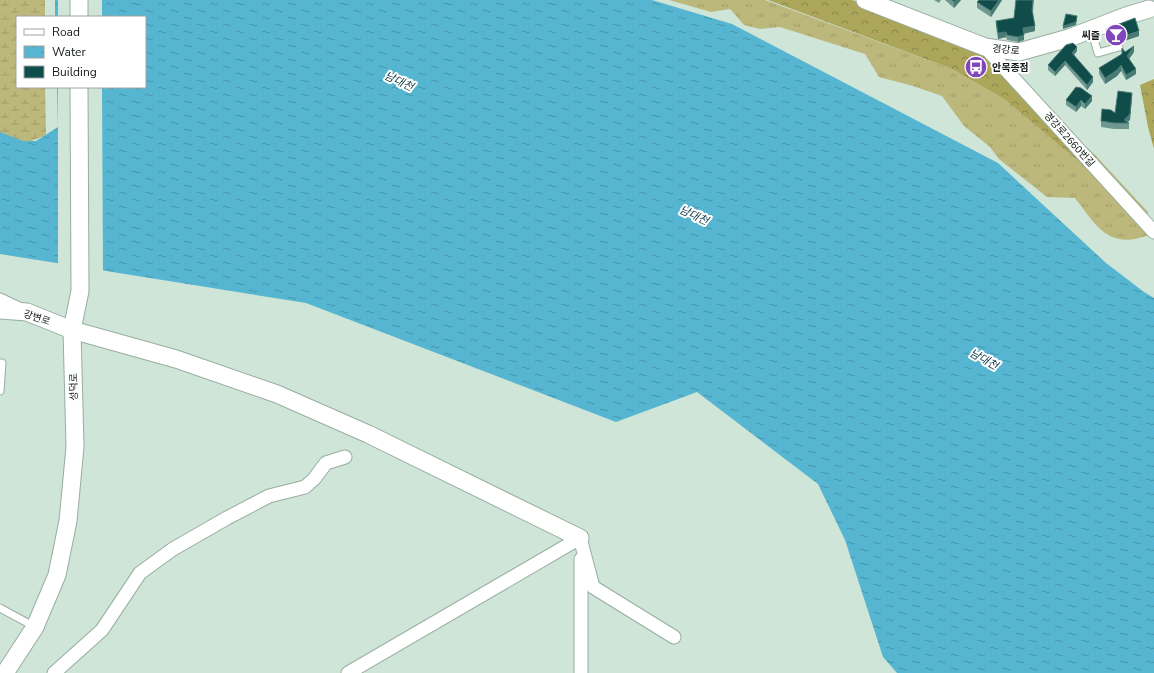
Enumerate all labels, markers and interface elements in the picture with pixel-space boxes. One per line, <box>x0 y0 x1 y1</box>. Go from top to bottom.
legend <box>16 16 146 88</box>
bar icon: 씨즐 <box>1103 22 1129 48</box>
text: Road <box>52 24 80 40</box>
place label: 씨즐 <box>1082 29 1100 43</box>
street label: 경강로 <box>992 42 1020 58</box>
text: Water <box>52 44 86 60</box>
bus stop icon: 안목종점 <box>963 54 989 80</box>
place label: 안목종점 <box>992 61 1029 75</box>
text: Building <box>52 64 97 80</box>
water label: 남대천 <box>382 68 417 95</box>
street label: 경강로2660번길 <box>1041 109 1098 170</box>
water label: 남대천 <box>677 202 712 229</box>
street label: 강변로 <box>21 307 52 329</box>
water label: 남대천 <box>967 346 1002 374</box>
street label: 성덕로 <box>67 373 81 401</box>

